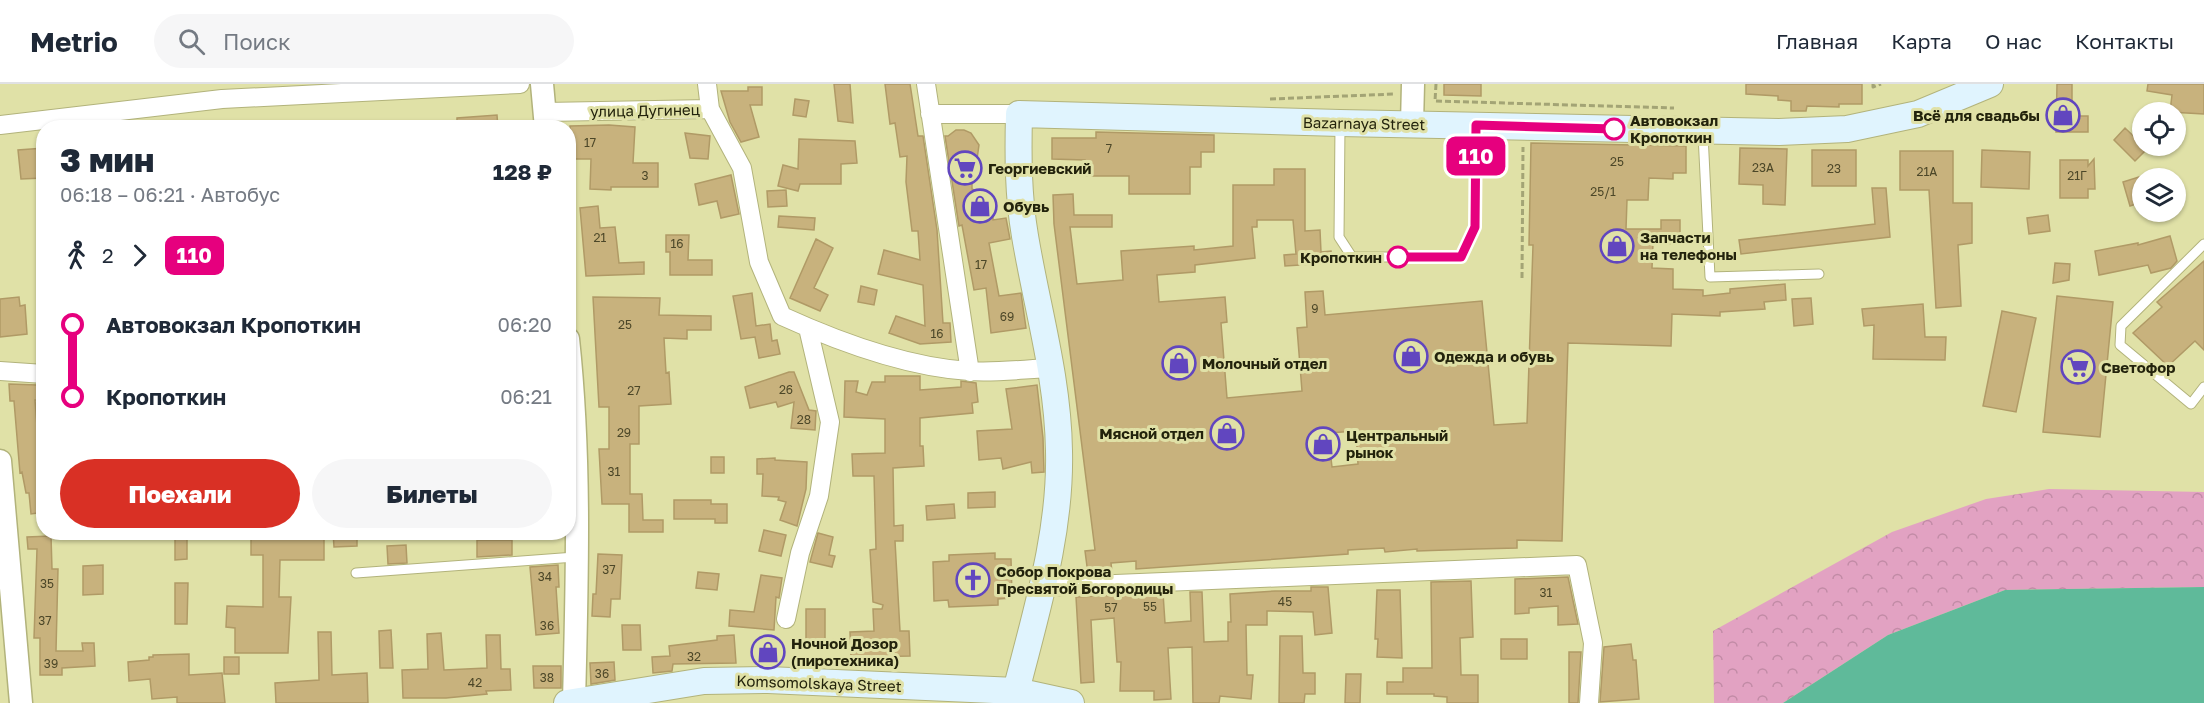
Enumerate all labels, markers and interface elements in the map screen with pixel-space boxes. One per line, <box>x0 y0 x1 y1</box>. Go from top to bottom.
search box <box>154 14 574 68</box>
text: Metrio <box>30 25 118 58</box>
icon: search <box>175 25 208 58</box>
text: Поиск <box>223 28 291 55</box>
text: Главная <box>1776 28 1858 54</box>
text: Карта <box>1891 28 1952 54</box>
text: О нас <box>1985 28 2042 54</box>
text: Контакты <box>2075 28 2174 54</box>
shop icon: Всё для свадьбы <box>2045 97 2081 133</box>
street label: улица Дугинец <box>590 100 700 120</box>
map controls <box>2132 102 2186 222</box>
button: locate <box>2132 102 2186 156</box>
place label: Всё для свадьбы <box>1913 106 2040 124</box>
place label: Автовокзал Кропоткин <box>1630 111 1718 146</box>
street label: Bazarnaya Street <box>1303 113 1425 133</box>
marker: Автовокзал Кропоткин <box>1603 118 1625 140</box>
house number: 17 <box>584 135 596 150</box>
line badge: 110 <box>1442 136 1510 176</box>
text: 3 мин <box>60 140 154 179</box>
house number: 7 <box>1106 141 1112 156</box>
text: 110 <box>1458 143 1494 169</box>
supermarket icon: Георгиевский <box>947 150 983 186</box>
house number: 25 <box>1610 154 1624 169</box>
text: 128 ₽ <box>493 158 552 185</box>
place label: Георгиевский <box>988 159 1092 177</box>
house number: 23А <box>1752 160 1774 175</box>
house number: 23 <box>1827 161 1841 176</box>
house number: 21А <box>1917 164 1937 179</box>
house number: 3 <box>641 168 649 183</box>
house number: 21Г <box>2067 168 2087 183</box>
button: layers <box>2132 168 2186 222</box>
text: 06:18 – 06:21 · Автобус <box>60 182 280 206</box>
house number: 25/1 <box>1590 184 1616 199</box>
shop icon: Обувь <box>962 188 998 224</box>
place label: Обувь <box>1003 197 1049 215</box>
shop icon: Запчасти на телефоны <box>1599 228 1635 264</box>
place label: Запчасти на телефоны <box>1640 228 1737 263</box>
house number: 21 <box>594 230 607 245</box>
house number: 16 <box>670 236 684 251</box>
icon: walk <box>60 239 93 272</box>
icon: forward <box>123 239 156 272</box>
text: 110 <box>177 242 212 268</box>
text: 2 <box>102 243 114 267</box>
marker: Кропоткин <box>1387 246 1409 268</box>
place label: Кропоткин <box>1300 248 1382 266</box>
house number: 17 <box>975 257 987 272</box>
house number: 9 <box>1311 301 1319 316</box>
house number: 69 <box>1000 309 1014 324</box>
text: Автовокзал Кропоткин <box>106 311 361 338</box>
text: 06:20 <box>498 312 552 336</box>
house number: 25 <box>618 317 632 332</box>
house number: 16 <box>930 326 944 341</box>
shop icon: Одежда и обувь <box>1393 338 1429 374</box>
shop icon: Молочный отдел <box>1161 345 1197 381</box>
place label: Одежда и обувь <box>1434 347 1554 365</box>
supermarket icon: Светофор <box>2060 349 2096 385</box>
place label: Молочный отдел <box>1202 354 1327 372</box>
place label: Светофор <box>2101 358 2175 376</box>
house number: 26 <box>779 382 793 397</box>
text: Кропоткин <box>106 383 226 410</box>
house number: 27 <box>627 383 641 398</box>
text: 06:21 <box>500 384 552 408</box>
house number: 28 <box>797 412 811 427</box>
shop icon: Мясной отдел <box>1209 415 1245 451</box>
place label: Мясной отдел <box>1099 424 1204 442</box>
house number: 29 <box>617 425 631 440</box>
shop icon: Центральный рынок <box>1305 426 1341 462</box>
place label: Центральный рынок <box>1346 426 1448 461</box>
button: Поехали <box>60 459 300 528</box>
button: Билеты <box>312 459 552 528</box>
house number: 31 <box>608 464 621 479</box>
house number: 37 <box>602 562 616 577</box>
church icon: Собор Покрова Пресвятой Богородицы <box>955 562 991 598</box>
place label: Собор Покрова Пресвятой Богородицы <box>996 562 1173 597</box>
house number: 34 <box>538 569 552 584</box>
house number: 35 <box>40 576 54 591</box>
house number: 31 <box>1540 585 1553 600</box>
house number: 45 <box>1278 594 1292 609</box>
house number: 55 <box>1143 599 1157 614</box>
house number: 57 <box>1104 600 1118 615</box>
house number: 37 <box>38 613 52 628</box>
house number: 36 <box>540 618 554 633</box>
shop icon: Ночной Дозор (пиротехника) <box>750 634 786 670</box>
place label: Ночной Дозор (пиротехника) <box>791 634 899 669</box>
house number: 32 <box>687 649 701 664</box>
house number: 39 <box>44 656 58 671</box>
house number: 36 <box>595 666 609 681</box>
house number: 38 <box>540 670 554 685</box>
street label: Komsomolskaya Street <box>736 671 902 695</box>
house number: 42 <box>468 675 482 690</box>

